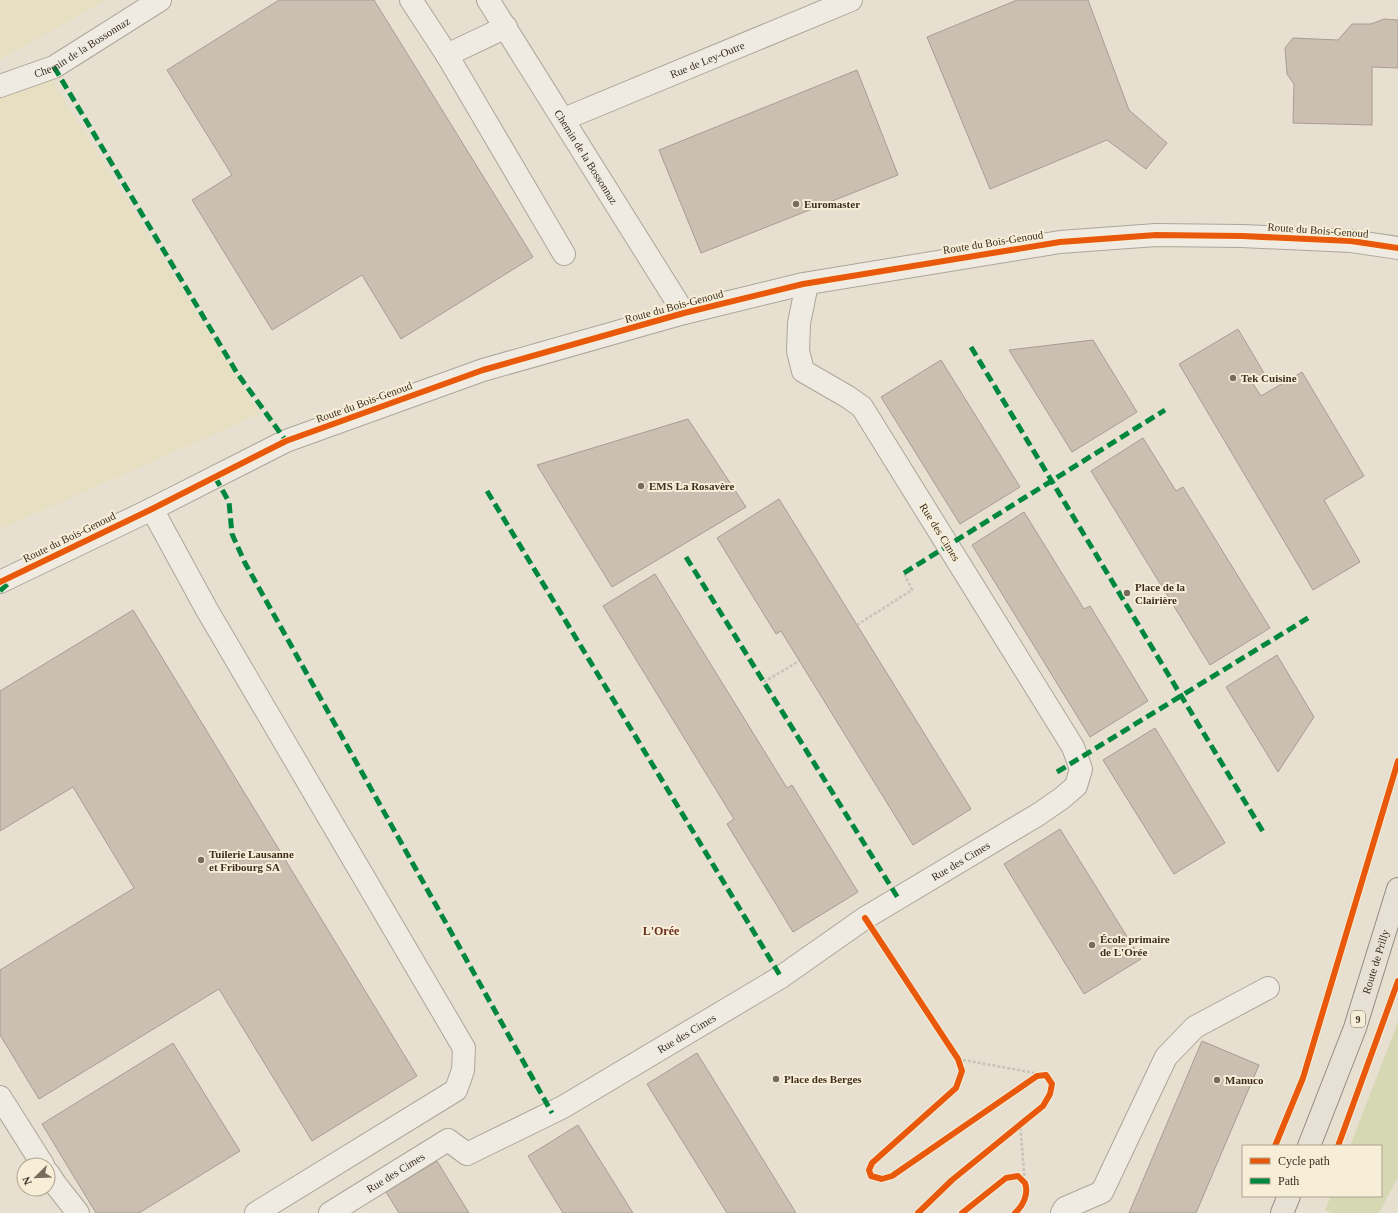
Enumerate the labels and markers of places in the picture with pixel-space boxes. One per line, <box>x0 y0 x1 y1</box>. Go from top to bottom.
place label: Euromaster <box>804 198 860 210</box>
marker: Euromaster <box>791 199 801 209</box>
place label: Tek Cuisine <box>1241 372 1297 384</box>
marker: Tek Cuisine <box>1228 373 1238 383</box>
place label: EMS La Rosavère <box>649 480 734 492</box>
marker: EMS La Rosavère <box>636 481 646 491</box>
place label: Place de la Clairière <box>1135 581 1186 606</box>
marker: Place de la Clairière <box>1122 588 1132 598</box>
place label: Tuilerie Lausanne et Fribourg SA <box>209 848 294 873</box>
marker: Tuilerie Lausanne et Fribourg SA <box>196 855 206 865</box>
place label: École primaire de L'Orée <box>1100 933 1170 958</box>
marker: École primaire de L'Orée <box>1087 940 1097 950</box>
place label: Place des Berges <box>784 1073 862 1085</box>
marker: Place des Berges <box>771 1074 781 1084</box>
place label: Manuco <box>1225 1074 1264 1086</box>
marker: Manuco <box>1212 1075 1222 1085</box>

